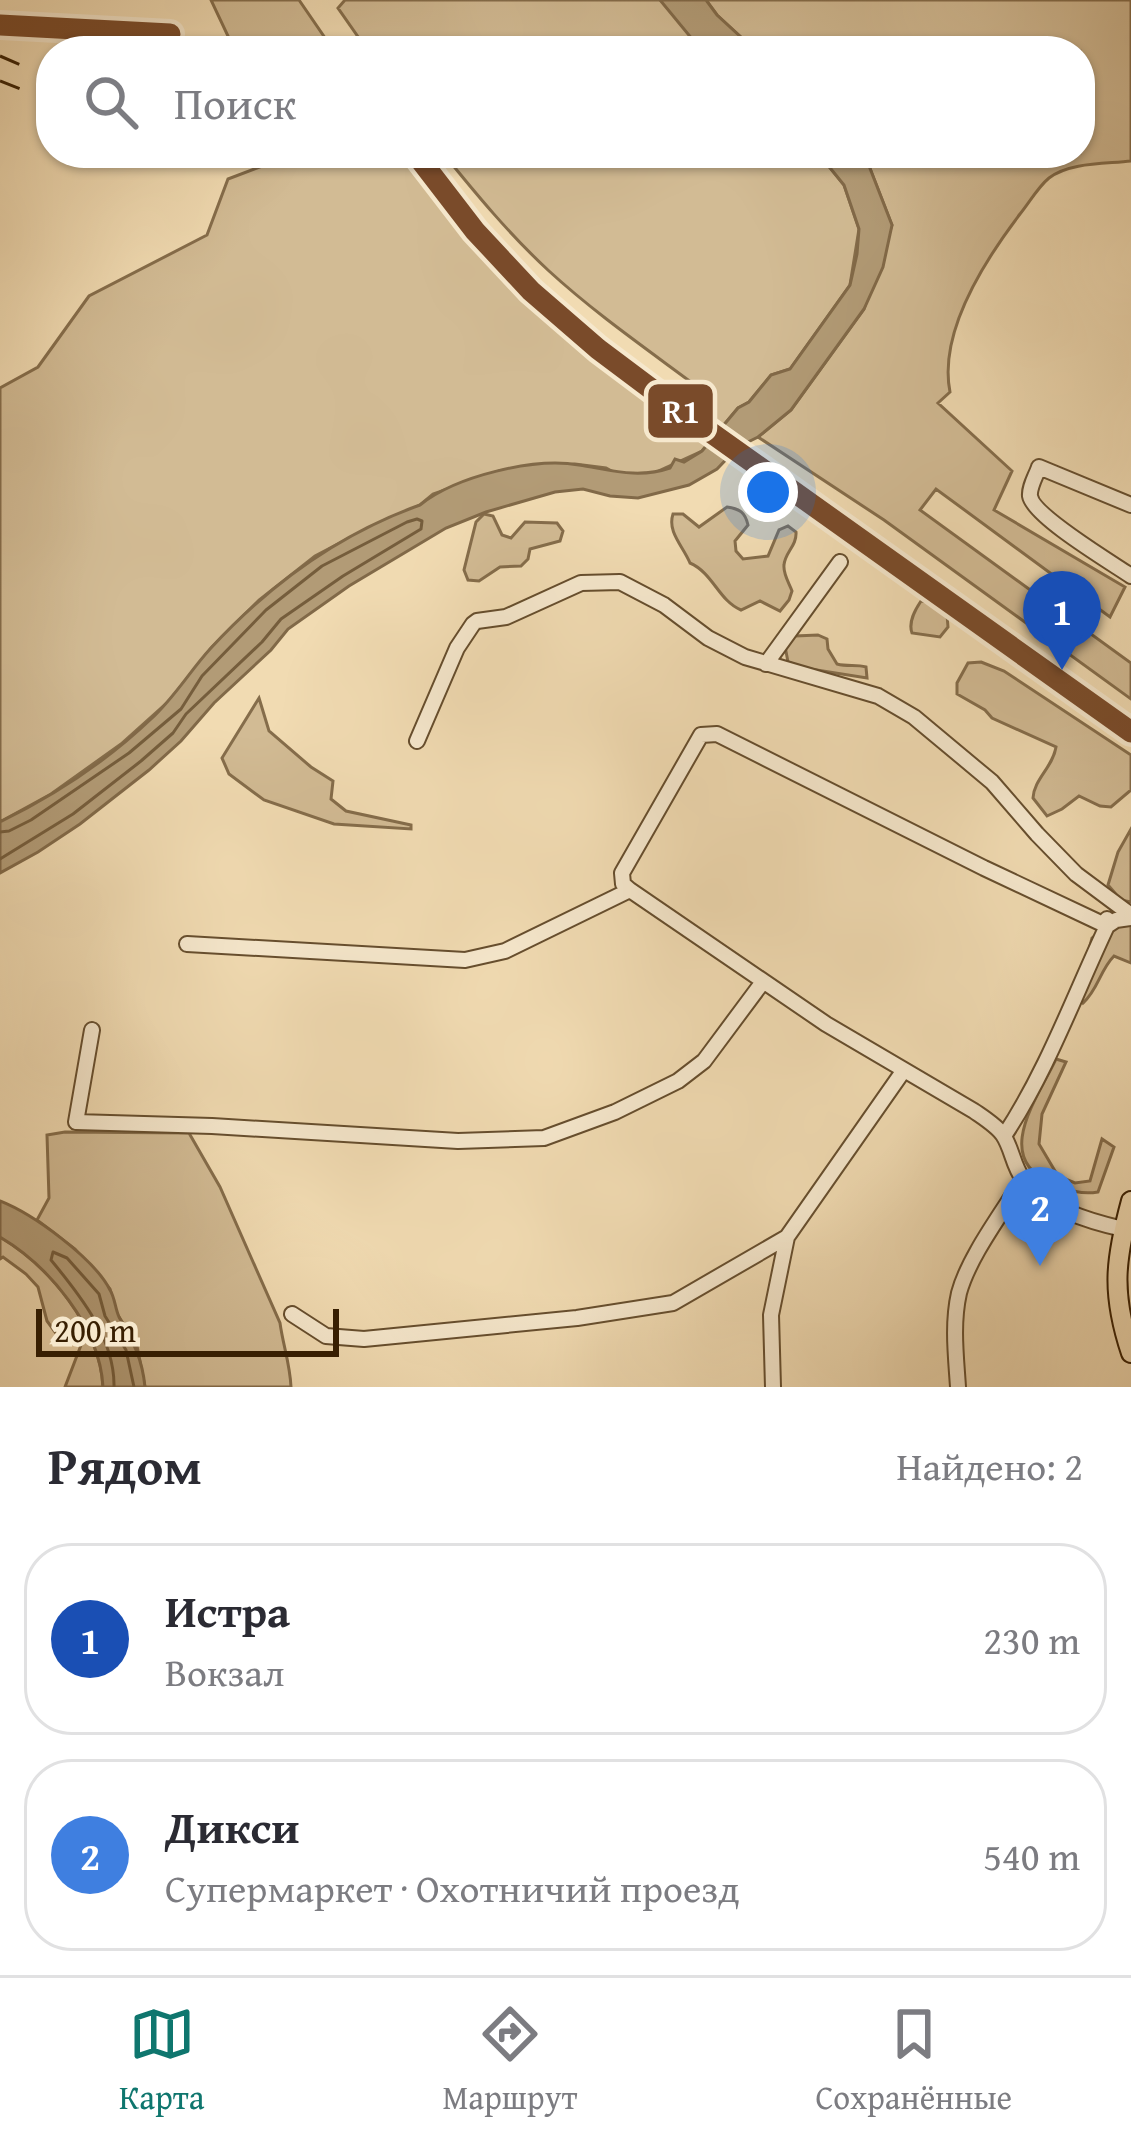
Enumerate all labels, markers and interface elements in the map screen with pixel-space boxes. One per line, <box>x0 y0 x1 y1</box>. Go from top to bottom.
search box <box>36 36 1095 168</box>
icon: search <box>78 69 144 135</box>
text: Поиск <box>174 70 296 135</box>
line badge: R1 <box>646 382 715 440</box>
text: R1 <box>662 387 700 435</box>
your location <box>738 462 798 522</box>
pin: 1 <box>1023 571 1101 670</box>
pin: 2 <box>1001 1167 1079 1266</box>
scale bar <box>36 1303 339 1356</box>
text: 200 m <box>54 1306 136 1354</box>
text: Рядом <box>48 1428 202 1503</box>
text: Найдено: 2 <box>896 1437 1083 1494</box>
text: Истра <box>165 1578 290 1643</box>
text: 1 <box>80 1611 100 1668</box>
text: 230 m <box>983 1611 1080 1668</box>
text: Вокзал <box>165 1643 284 1700</box>
text: Дикси <box>165 1794 300 1859</box>
text: 2 <box>80 1827 100 1884</box>
text: 540 m <box>983 1827 1080 1884</box>
text: Супермаркет · Охотничий проезд <box>165 1859 739 1916</box>
tab: Карта <box>119 2001 204 2121</box>
tab: Маршрут <box>442 2001 577 2121</box>
tab: Сохранённые <box>815 2001 1012 2121</box>

